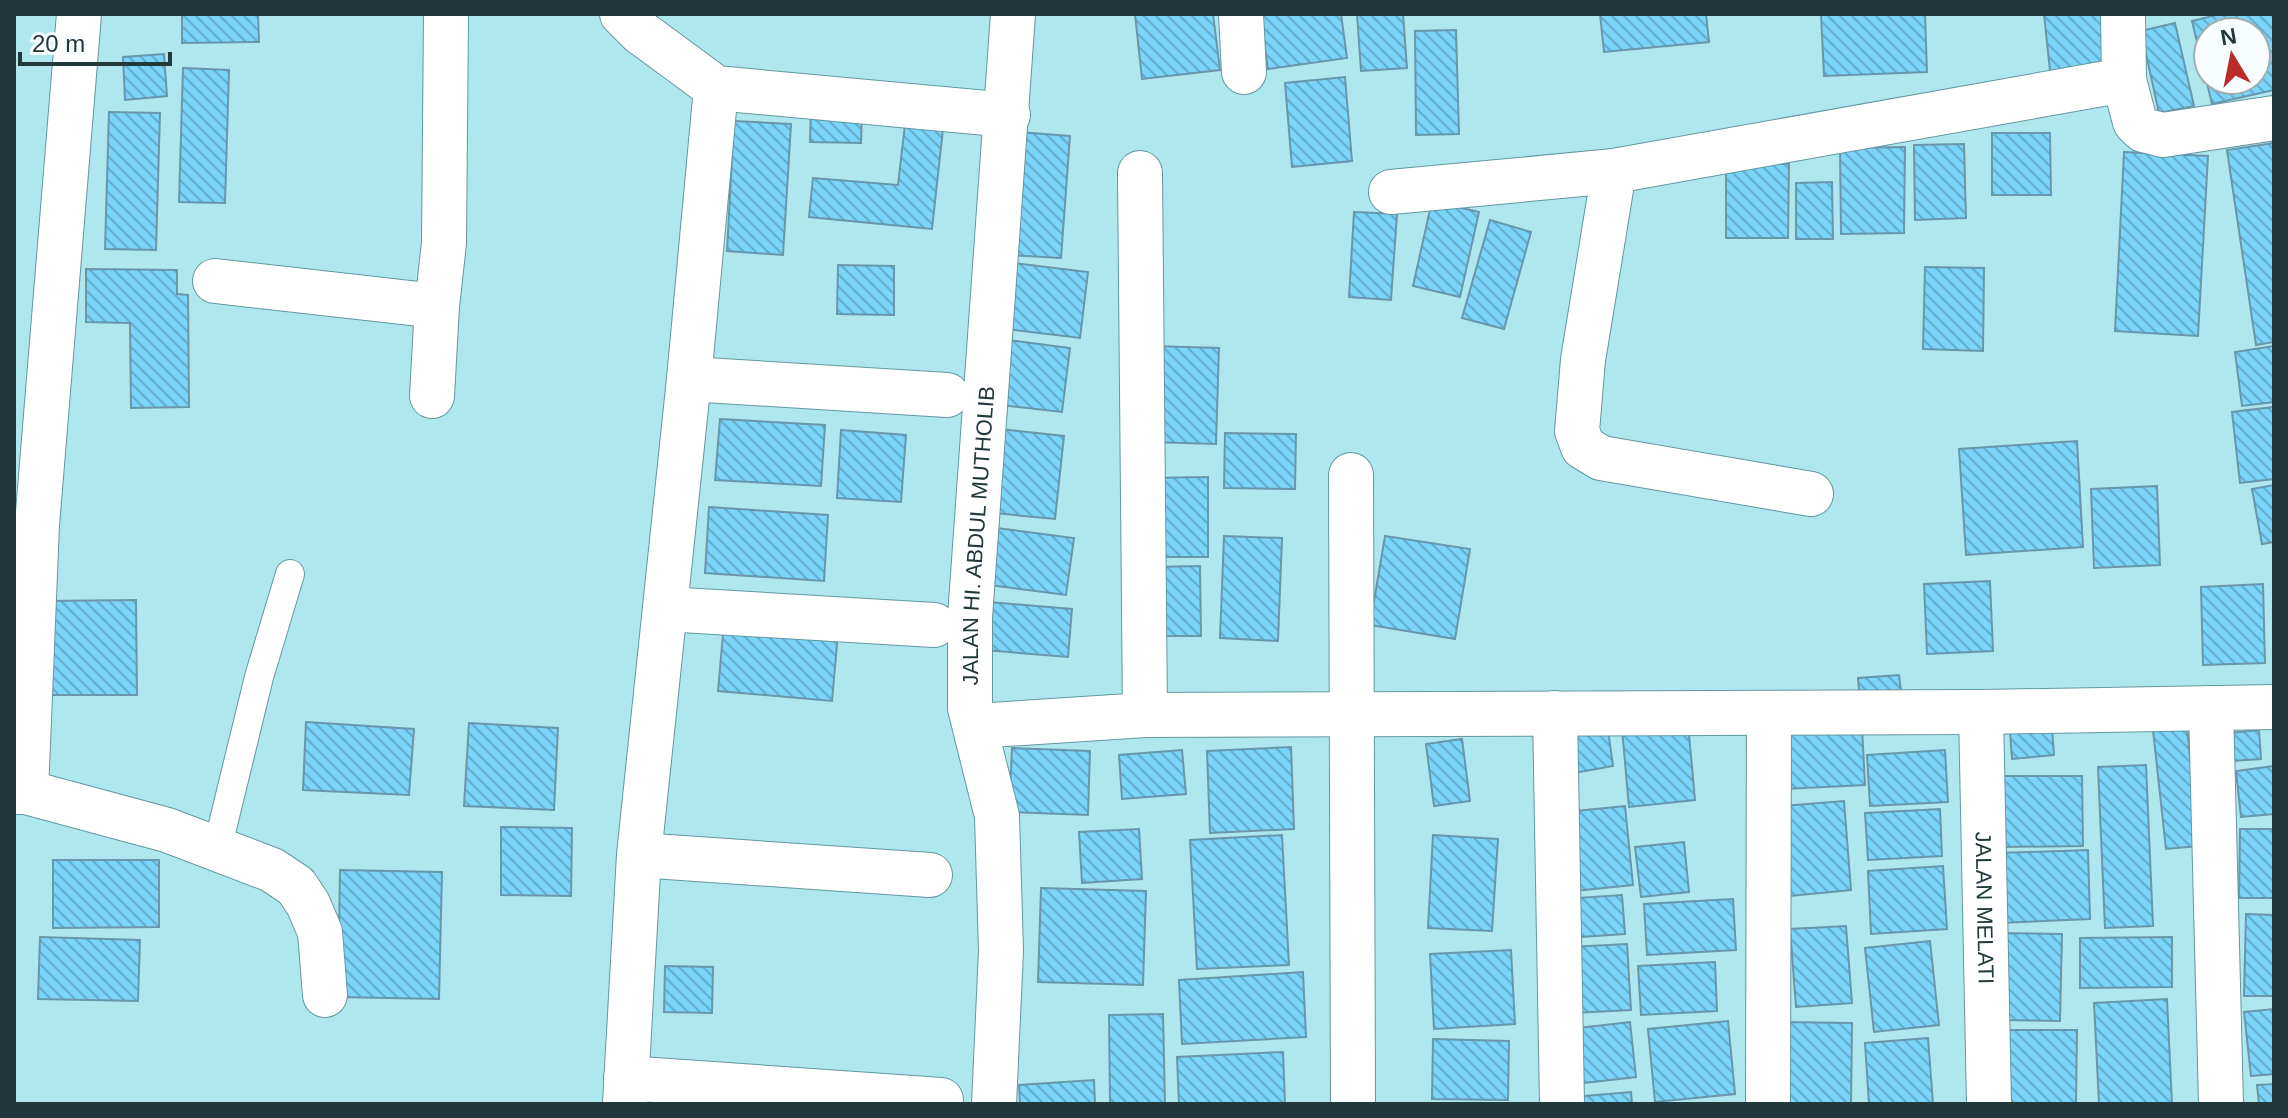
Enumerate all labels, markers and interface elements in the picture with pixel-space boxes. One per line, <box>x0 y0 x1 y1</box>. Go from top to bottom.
scale bar <box>20 16 170 66</box>
north arrow <box>2192 16 2272 96</box>
text: N <box>2219 23 2239 50</box>
text: 20 m <box>32 30 85 57</box>
street label: JALAN HI. ABDUL MUTHOLIB <box>958 385 999 686</box>
street label: JALAN MELATI <box>1971 831 1999 984</box>

